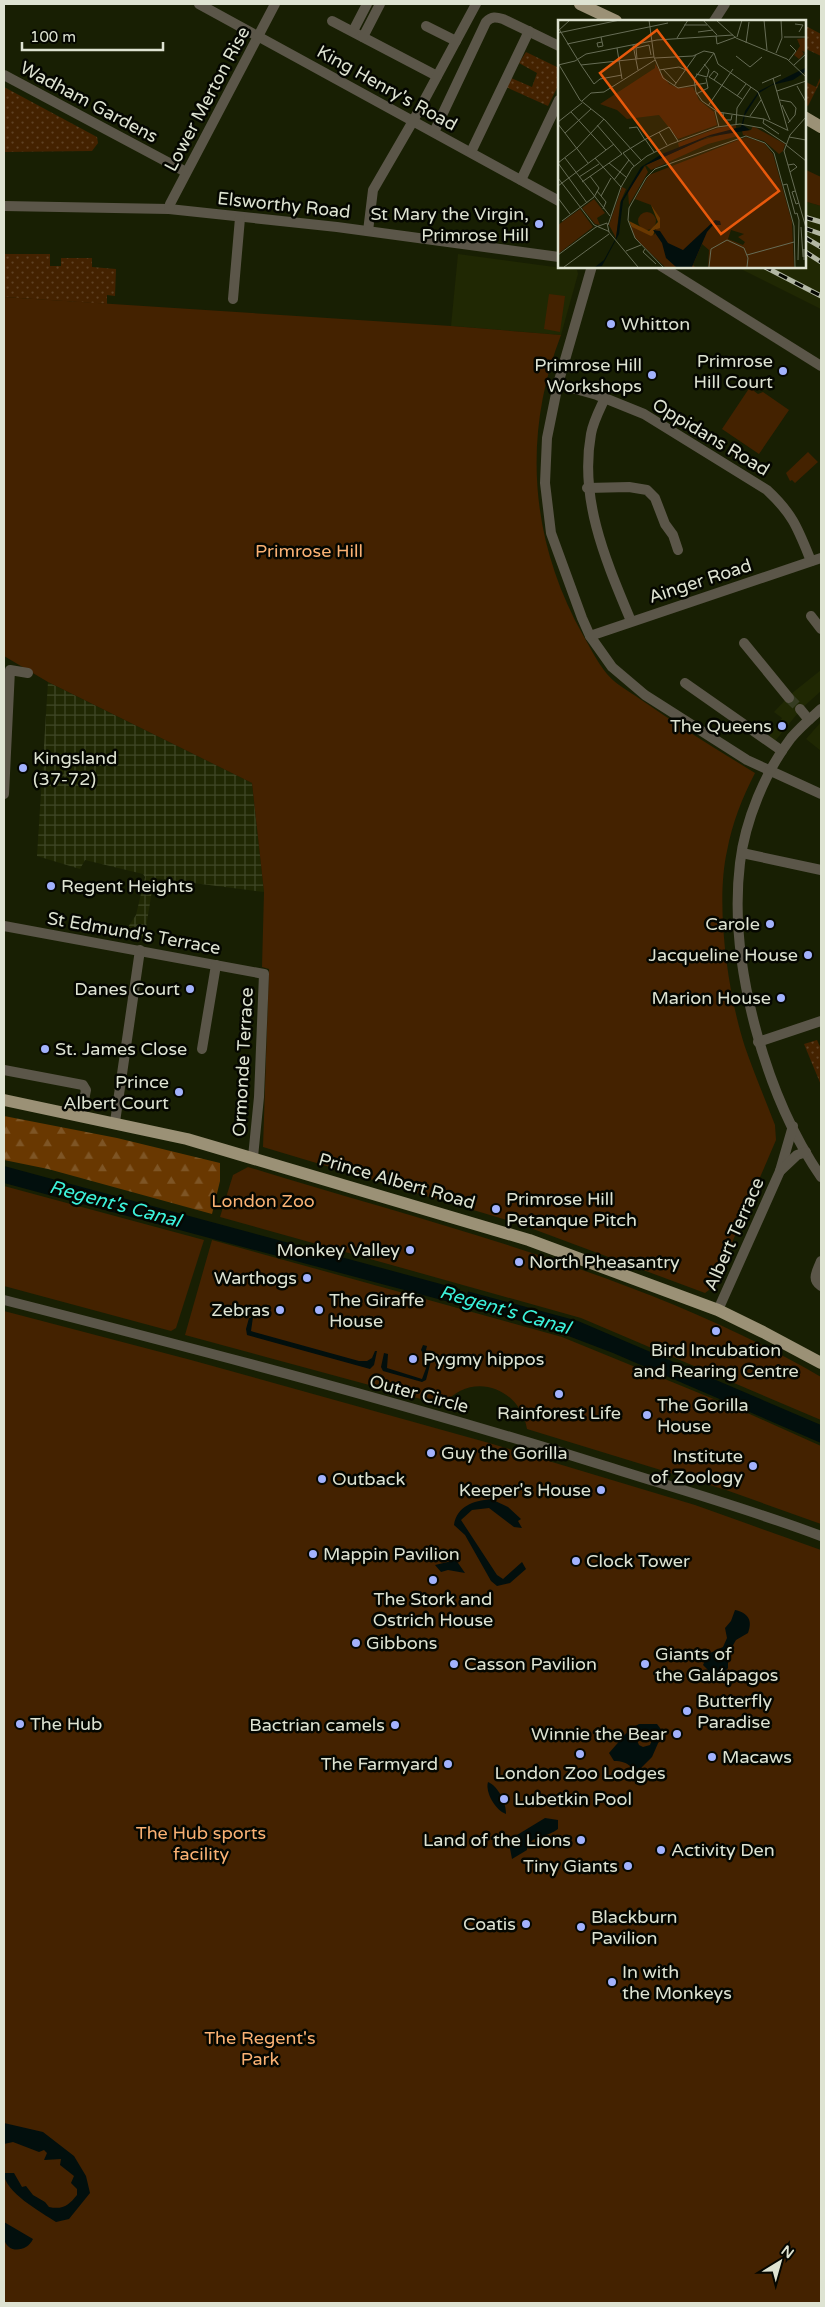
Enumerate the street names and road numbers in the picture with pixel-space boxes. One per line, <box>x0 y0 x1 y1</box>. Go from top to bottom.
street label: Lower Merton Rise <box>160 23 254 175</box>
street label: King Henry's Road <box>313 40 461 136</box>
street label: Wadham Gardens <box>16 56 162 148</box>
street label: Elsworthy Road <box>216 187 352 223</box>
street label: Oppidans Road <box>648 393 774 481</box>
street label: Ainger Road <box>646 554 754 608</box>
street label: St Edmund's Terrace <box>46 907 222 959</box>
street label: Ormonde Terrace <box>228 987 258 1137</box>
street label: Prince Albert Road <box>316 1148 478 1214</box>
street label: Albert Terrace <box>699 1174 769 1294</box>
street label: Outer Circle <box>367 1370 471 1418</box>

